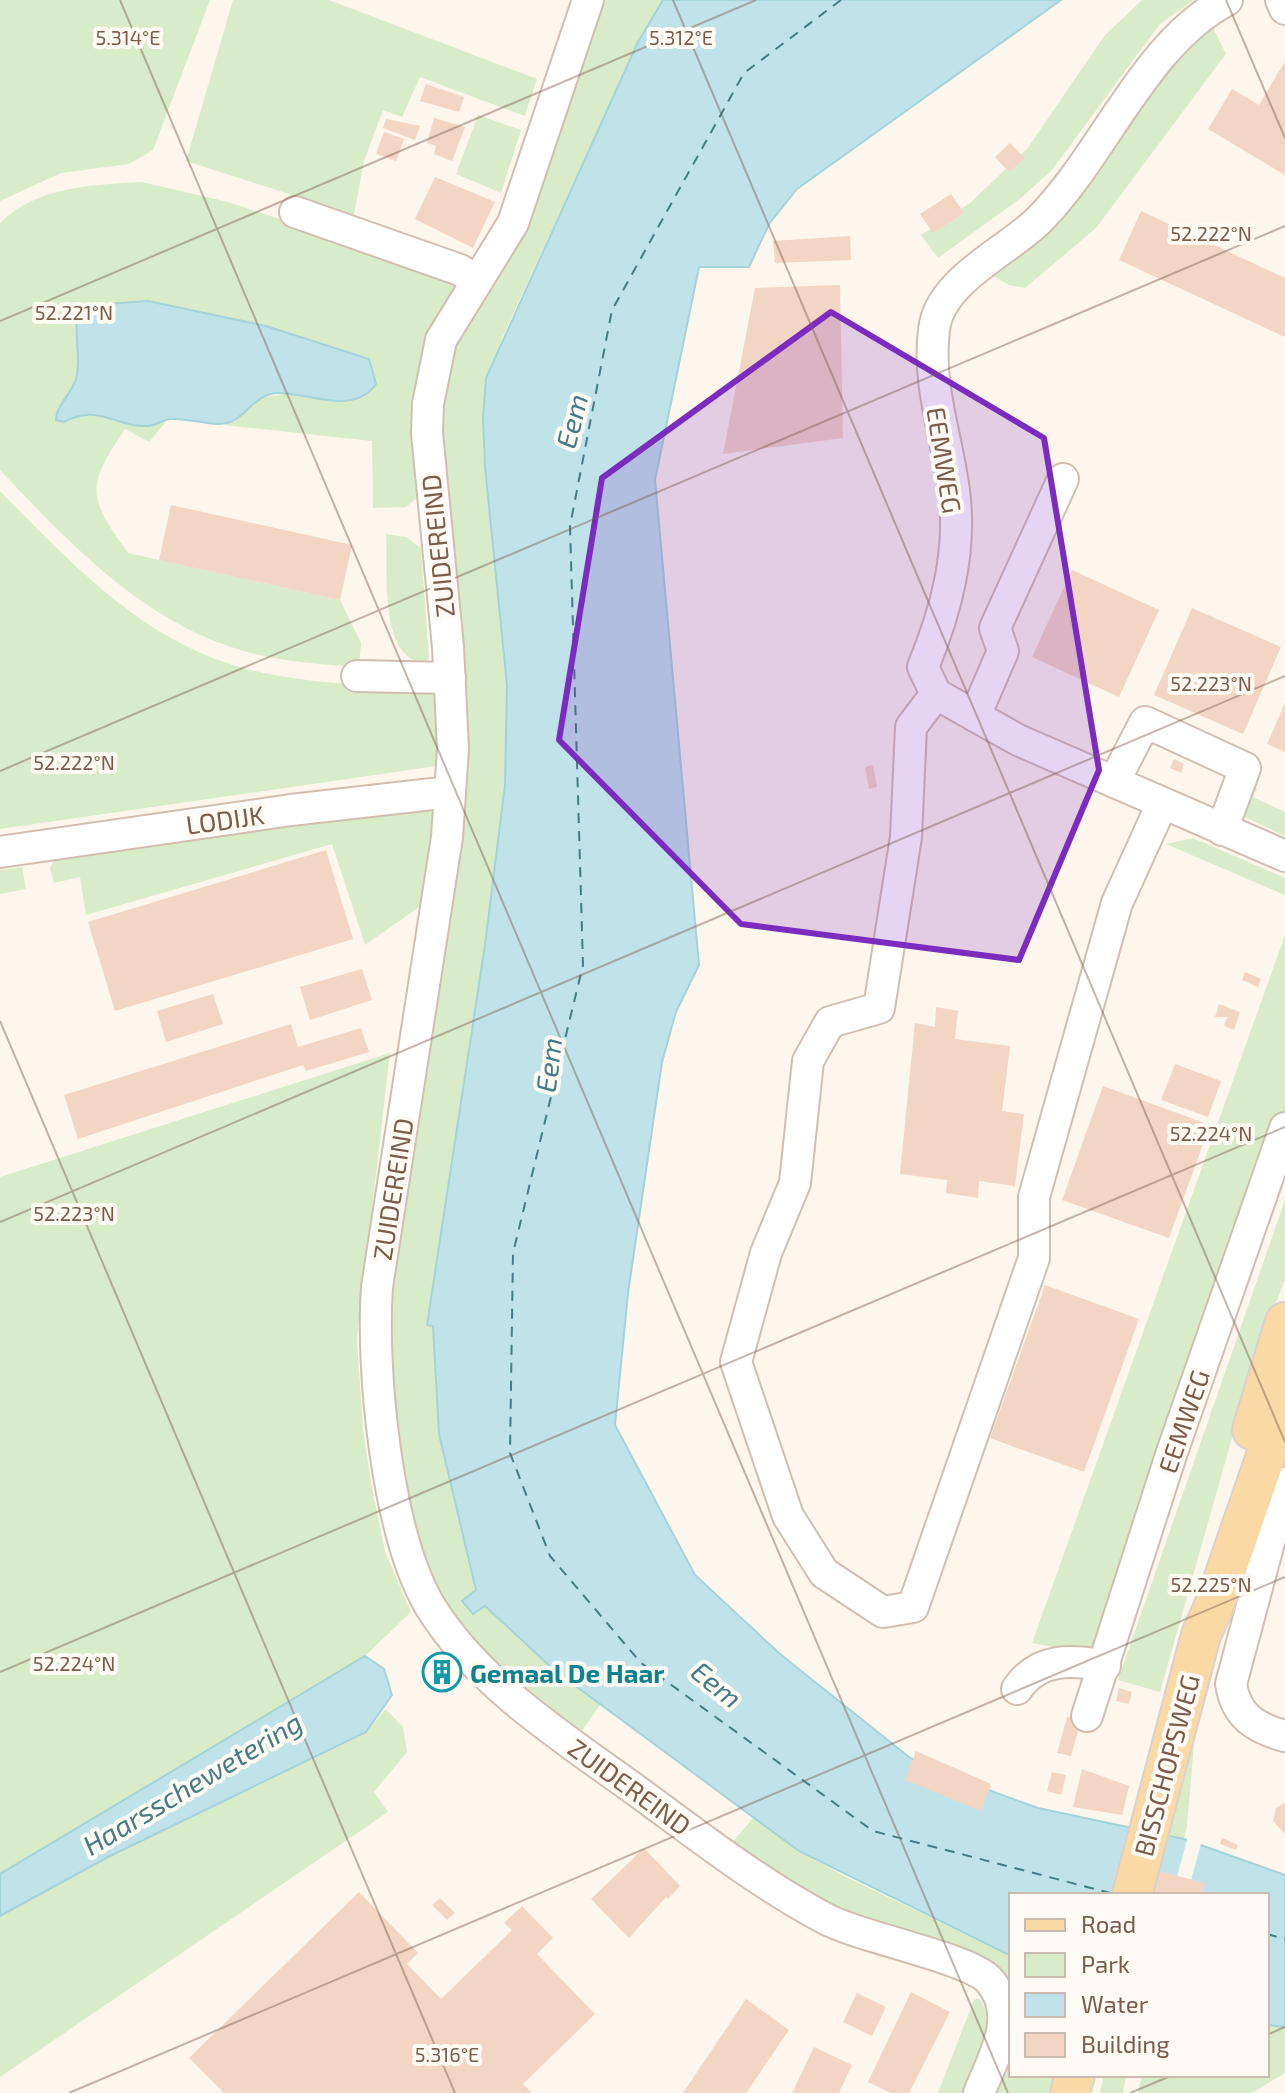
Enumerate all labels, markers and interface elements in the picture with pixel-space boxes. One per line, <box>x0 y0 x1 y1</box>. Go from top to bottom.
text: 5.314°E <box>95 25 161 49</box>
text: 5.312°E <box>649 25 713 49</box>
text: 52.222°N <box>1170 221 1252 245</box>
text: 52.221°N <box>35 300 113 324</box>
water label: Eem <box>548 390 594 452</box>
street label: EEMWEG <box>921 405 969 515</box>
street label: ZUIDEREIND <box>414 473 460 619</box>
text: 52.223°N <box>1170 671 1252 695</box>
text: 52.222°N <box>33 750 115 774</box>
street label: LODIJK <box>184 798 266 840</box>
water label: Eem <box>528 1036 568 1094</box>
street label: ZUIDEREIND <box>365 1116 419 1262</box>
text: 52.224°N <box>1170 1121 1252 1145</box>
text: 52.223°N <box>33 1201 115 1225</box>
street label: EEMWEG <box>1151 1365 1215 1477</box>
text: 52.225°N <box>1170 1572 1252 1596</box>
text: 52.224°N <box>33 1651 115 1675</box>
building icon: Gemaal De Haar <box>421 1651 463 1693</box>
water label: Eem <box>685 1653 749 1715</box>
place label: Gemaal De Haar <box>470 1657 664 1688</box>
street label: BISSCHOPSWEG <box>1127 1671 1205 1859</box>
water label: Haarsschewetering <box>76 1704 308 1862</box>
street label: ZUIDEREIND <box>563 1731 697 1841</box>
legend <box>1009 1893 1269 2077</box>
text: Road <box>1081 1909 1136 1938</box>
text: Park <box>1081 1949 1130 1978</box>
text: Water <box>1081 1989 1149 2018</box>
text: Building <box>1081 2029 1170 2058</box>
text: 5.316°E <box>415 2042 479 2066</box>

